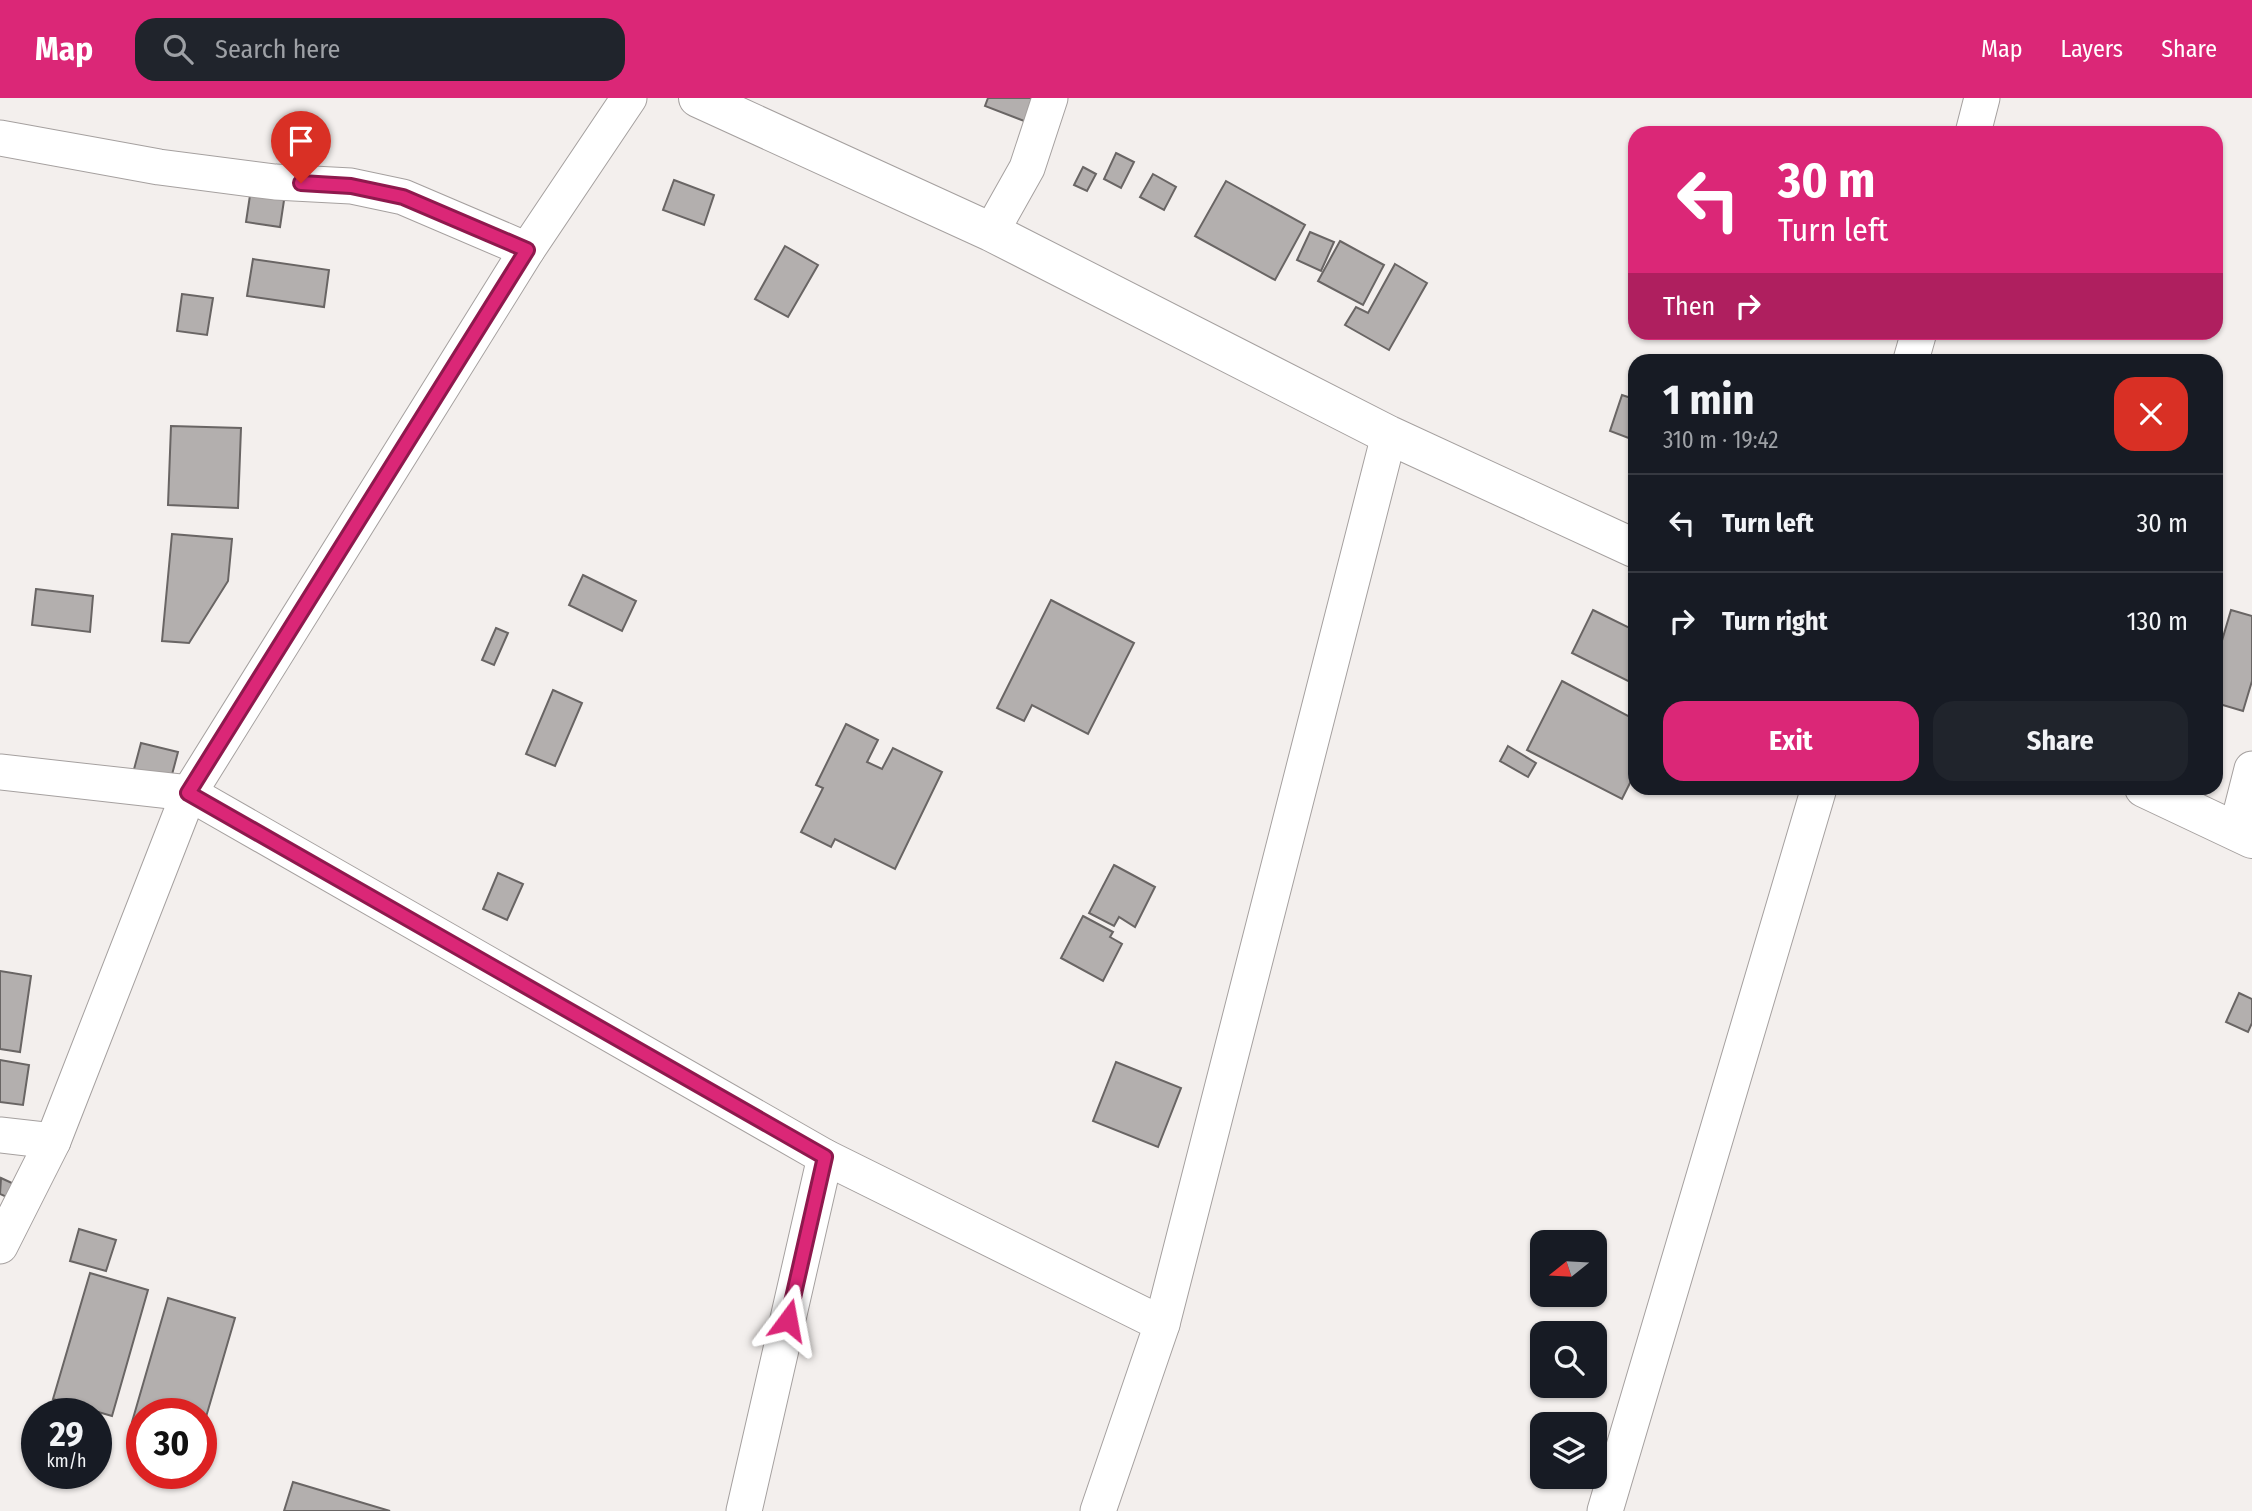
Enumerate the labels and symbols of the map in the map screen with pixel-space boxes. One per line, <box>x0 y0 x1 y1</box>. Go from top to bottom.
pin <box>271 111 331 183</box>
north arrow <box>1530 1230 1606 1307</box>
position arrow <box>751 1283 825 1357</box>
speed limit sign: 30 <box>126 1398 217 1489</box>

